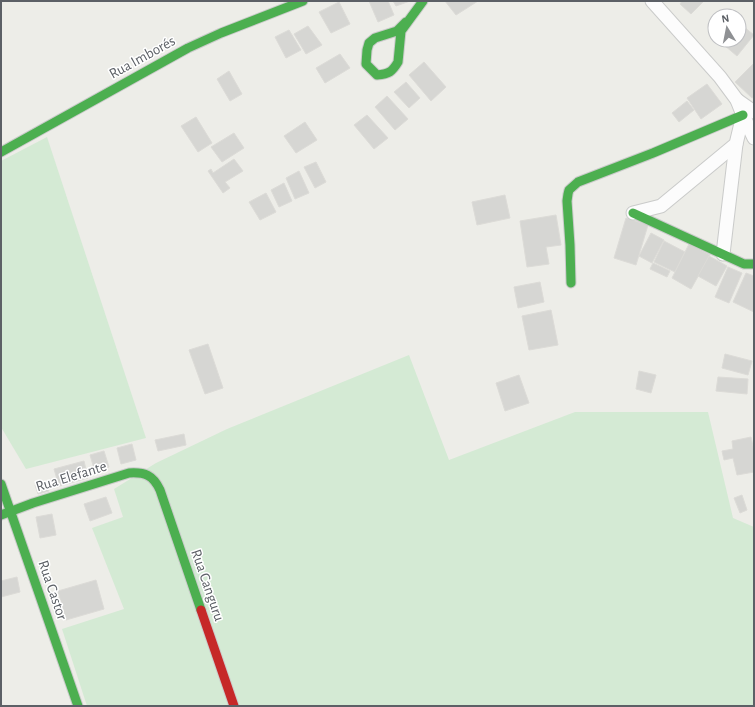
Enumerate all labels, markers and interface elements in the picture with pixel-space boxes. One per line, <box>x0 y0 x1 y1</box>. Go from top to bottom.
north arrow <box>707 8 747 48</box>
text: N <box>721 13 730 25</box>
street label: Rua Imborés <box>107 33 178 82</box>
street label: Rua Elefante <box>34 459 108 494</box>
street label: Rua Canguru <box>188 547 227 623</box>
street label: Rua Castor <box>35 558 70 622</box>

